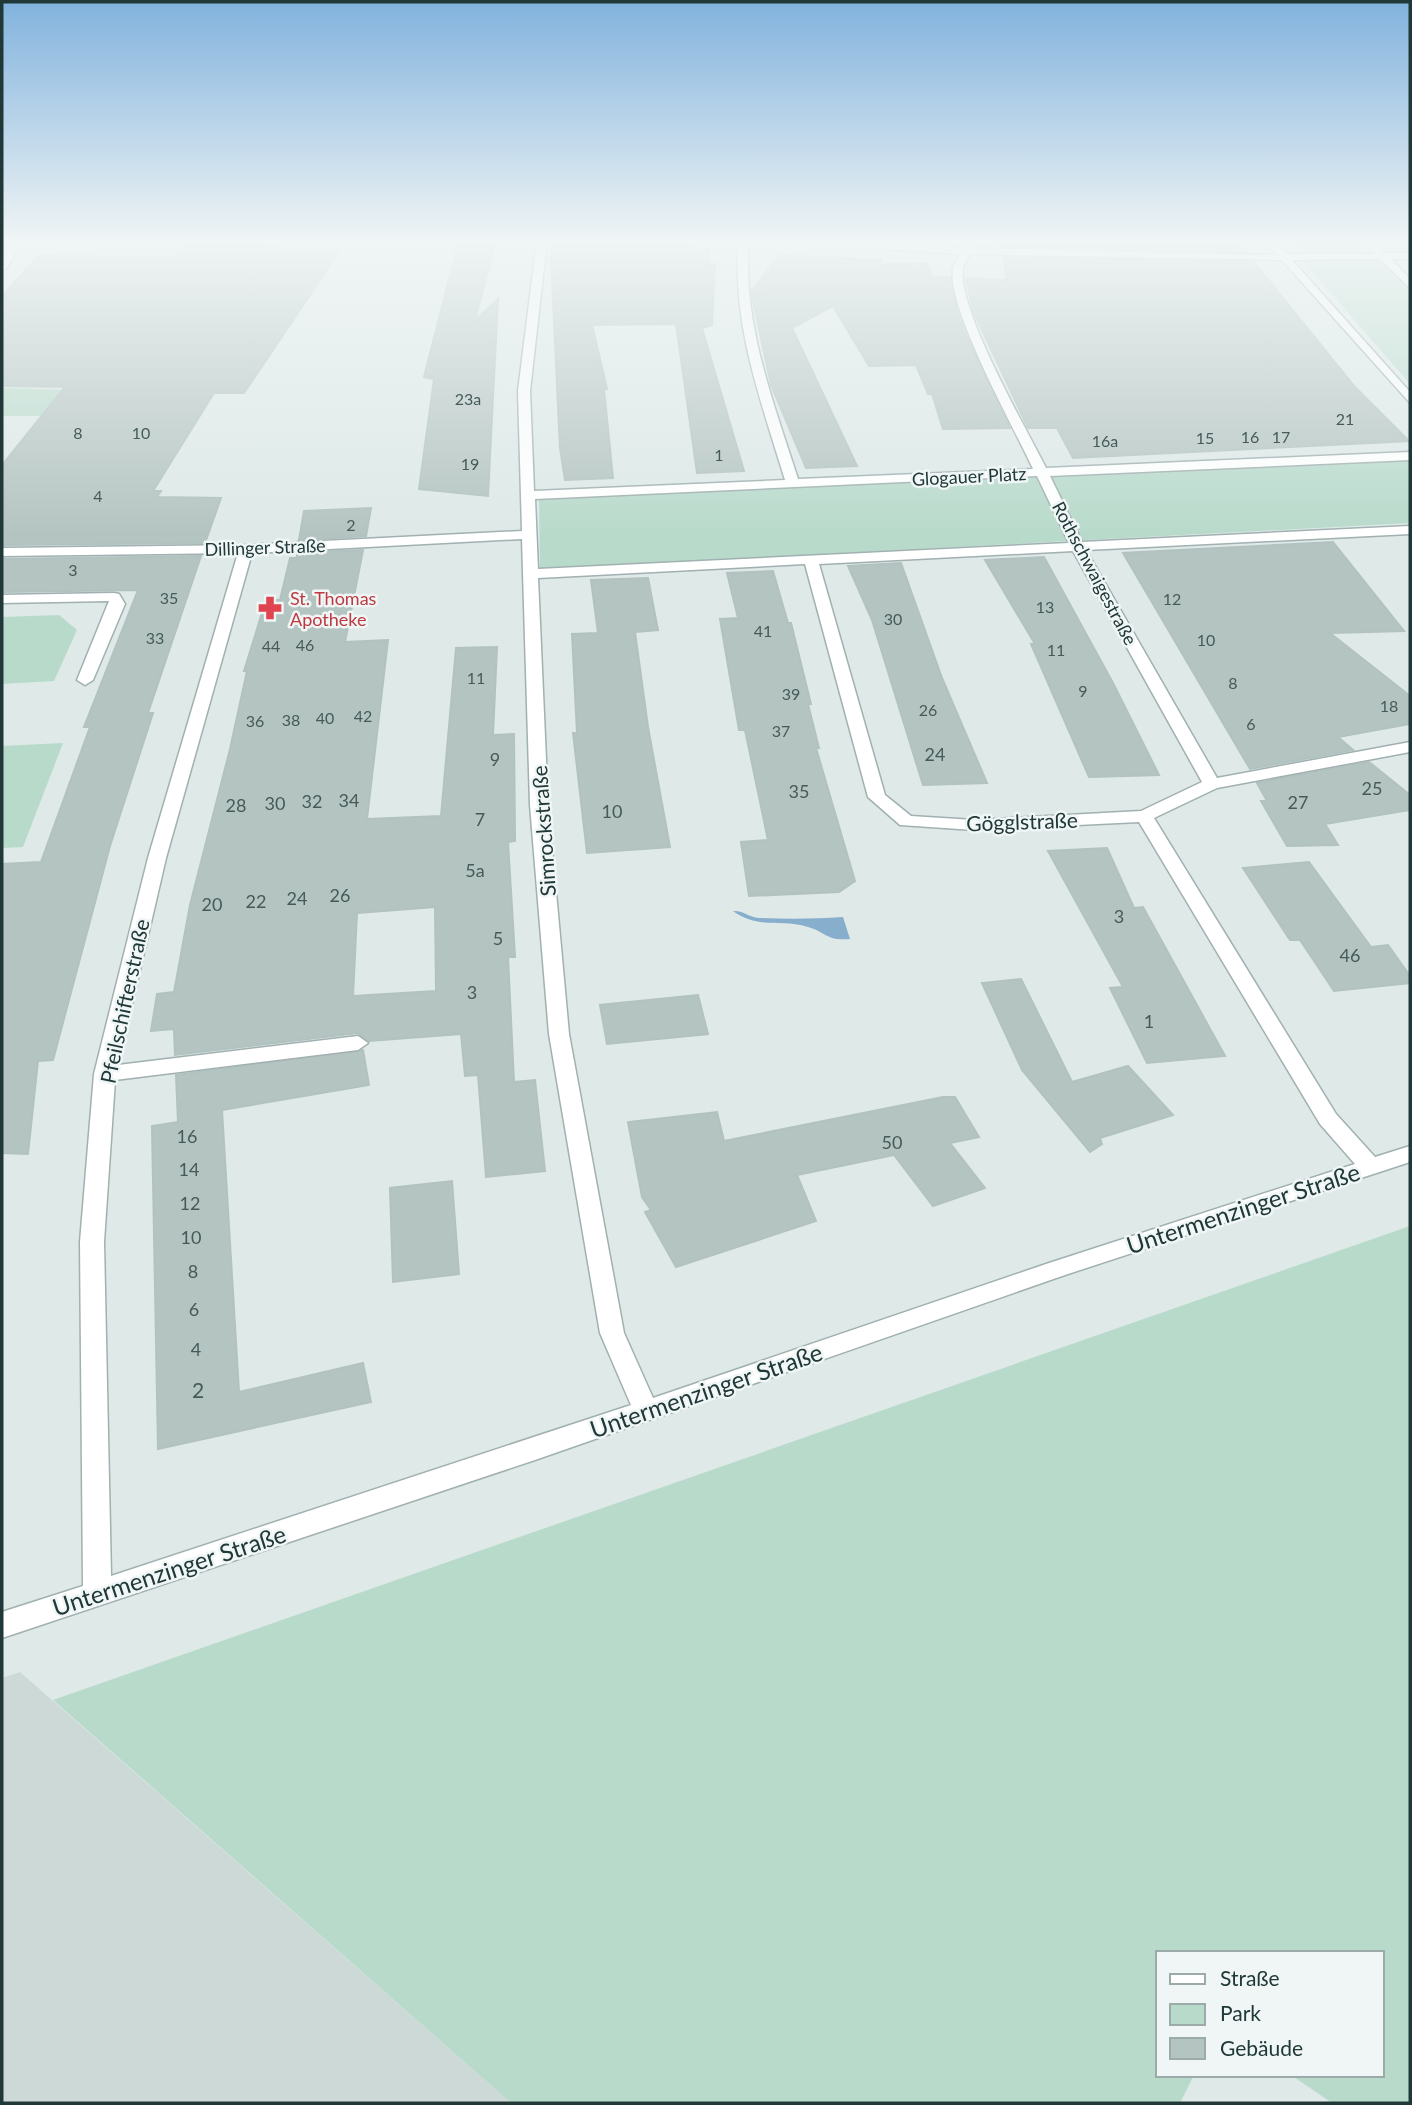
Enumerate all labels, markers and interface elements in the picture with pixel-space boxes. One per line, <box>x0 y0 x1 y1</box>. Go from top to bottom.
house number: 23a <box>455 389 481 408</box>
house number: 21 <box>1336 409 1354 428</box>
house number: 8 <box>73 423 83 442</box>
house number: 10 <box>132 423 150 442</box>
house number: 16 <box>1241 427 1259 446</box>
house number: 17 <box>1272 427 1290 446</box>
house number: 15 <box>1196 428 1214 447</box>
house number: 16a <box>1092 431 1118 450</box>
house number: 1 <box>714 445 724 464</box>
house number: 19 <box>461 454 479 473</box>
street label: Glogauer Platz <box>911 462 1027 490</box>
house number: 4 <box>93 486 103 505</box>
street label: Rothschwaigestraße <box>1048 498 1142 648</box>
house number: 2 <box>346 515 356 534</box>
street label: Dillinger Straße <box>204 534 326 560</box>
house number: 3 <box>68 560 78 579</box>
place label: St. Thomas Apotheke <box>290 587 377 630</box>
house number: 35 <box>160 588 178 607</box>
house number: 12 <box>1163 589 1181 608</box>
pharmacy icon: St. Thomas Apotheke <box>256 594 284 622</box>
house number: 13 <box>1036 597 1054 616</box>
house number: 30 <box>884 609 902 628</box>
house number: 41 <box>754 621 772 640</box>
house number: 33 <box>146 628 164 647</box>
house number: 10 <box>1197 630 1215 649</box>
house number: 46 <box>296 635 314 654</box>
house number: 44 <box>262 636 280 655</box>
house number: 11 <box>1047 640 1065 659</box>
house number: 11 <box>467 668 485 687</box>
house number: 8 <box>1228 673 1238 692</box>
house number: 9 <box>1078 681 1088 700</box>
house number: 39 <box>782 684 800 703</box>
house number: 18 <box>1380 696 1398 715</box>
house number: 26 <box>919 700 937 719</box>
house number: 42 <box>354 706 372 725</box>
house number: 40 <box>316 708 334 727</box>
house number: 38 <box>282 710 300 729</box>
house number: 36 <box>246 711 264 730</box>
house number: 6 <box>1246 714 1256 733</box>
house number: 37 <box>772 721 790 740</box>
house number: 24 <box>925 743 945 765</box>
house number: 9 <box>490 748 500 770</box>
street label: Simrockstraße <box>526 765 560 897</box>
house number: 25 <box>1362 777 1382 799</box>
house number: 35 <box>789 780 809 802</box>
house number: 34 <box>339 789 359 811</box>
house number: 32 <box>302 790 322 812</box>
house number: 27 <box>1288 791 1308 813</box>
house number: 30 <box>265 792 285 814</box>
house number: 28 <box>226 794 246 816</box>
house number: 10 <box>602 800 622 822</box>
street label: Gögglstraße <box>966 807 1078 835</box>
house number: 7 <box>475 808 485 830</box>
house number: 5a <box>465 859 485 881</box>
house number: 26 <box>330 884 350 906</box>
house number: 24 <box>287 887 307 909</box>
house number: 22 <box>246 890 266 912</box>
house number: 20 <box>202 893 222 915</box>
house number: 3 <box>1114 905 1124 927</box>
street label: Pfeilschifterstraße <box>94 917 154 1085</box>
house number: 5 <box>493 927 503 949</box>
house number: 46 <box>1340 944 1360 966</box>
house number: 3 <box>467 981 477 1003</box>
house number: 1 <box>1144 1010 1154 1032</box>
house number: 16 <box>177 1125 197 1147</box>
house number: 50 <box>882 1131 902 1153</box>
street label: Untermenzinger Straße <box>1123 1157 1363 1259</box>
house number: 14 <box>179 1158 199 1180</box>
house number: 12 <box>180 1192 200 1214</box>
house number: 10 <box>181 1226 201 1248</box>
house number: 8 <box>188 1260 198 1282</box>
house number: 6 <box>189 1298 199 1320</box>
street label: Untermenzinger Straße <box>586 1337 826 1443</box>
house number: 4 <box>191 1338 201 1360</box>
house number: 2 <box>192 1377 204 1402</box>
street label: Untermenzinger Straße <box>49 1519 289 1621</box>
legend <box>1156 1951 1384 2077</box>
text: Straße <box>1220 1965 1280 1990</box>
text: Park <box>1220 2000 1261 2025</box>
text: Gebäude <box>1220 2035 1303 2060</box>

